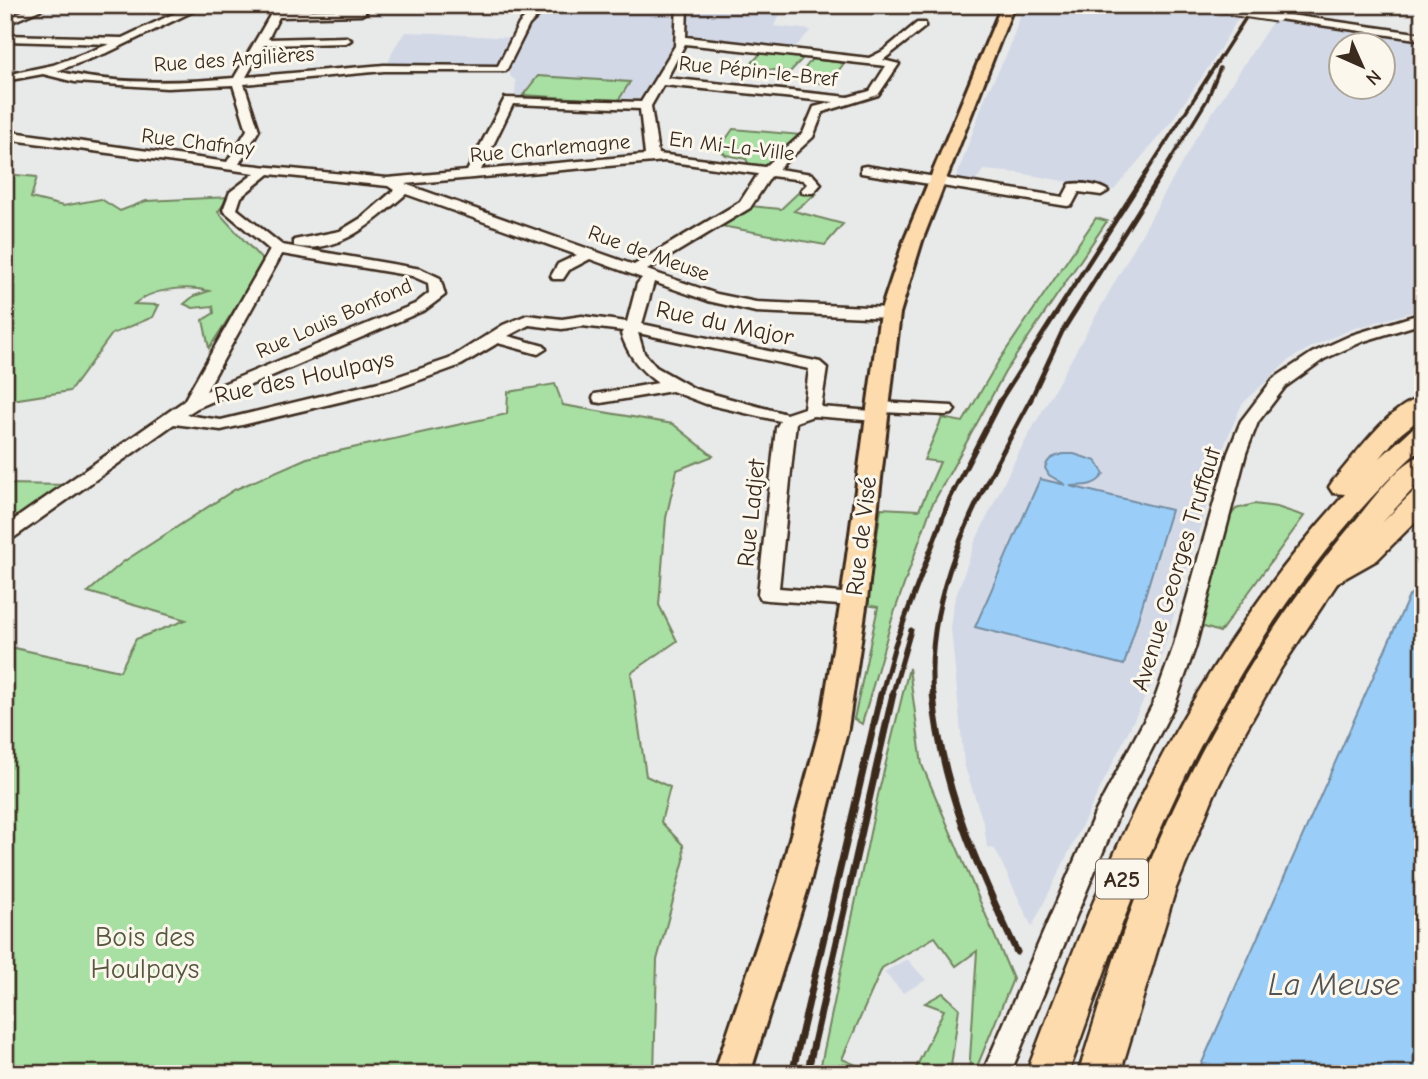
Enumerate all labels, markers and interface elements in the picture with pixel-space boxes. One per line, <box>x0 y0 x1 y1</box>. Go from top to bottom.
north arrow <box>1326 32 1396 102</box>
street label: Rue des Argilières <box>153 41 315 77</box>
street label: Rue Pépin-le-Bref <box>678 51 839 91</box>
text: N <box>1361 65 1385 89</box>
street label: Rue Chafnay <box>140 123 256 161</box>
street label: En Mi-La-Ville <box>668 126 796 166</box>
street label: Rue Charlemagne <box>469 129 631 167</box>
street label: Rue de Meuse <box>585 220 713 286</box>
street label: Rue Louis Bonfond <box>252 273 416 363</box>
street label: Rue du Major <box>654 295 797 351</box>
street label: Rue des Houlpays <box>212 344 396 410</box>
street label: Avenue Georges Truffaut <box>1126 443 1227 694</box>
street label: Rue Ladjet <box>731 457 771 568</box>
street label: Rue de Visé <box>840 475 882 597</box>
road number: A25 <box>1096 860 1148 898</box>
park label: Bois des Houlpays <box>91 921 199 985</box>
water label: La Meuse <box>1268 966 1400 1003</box>

